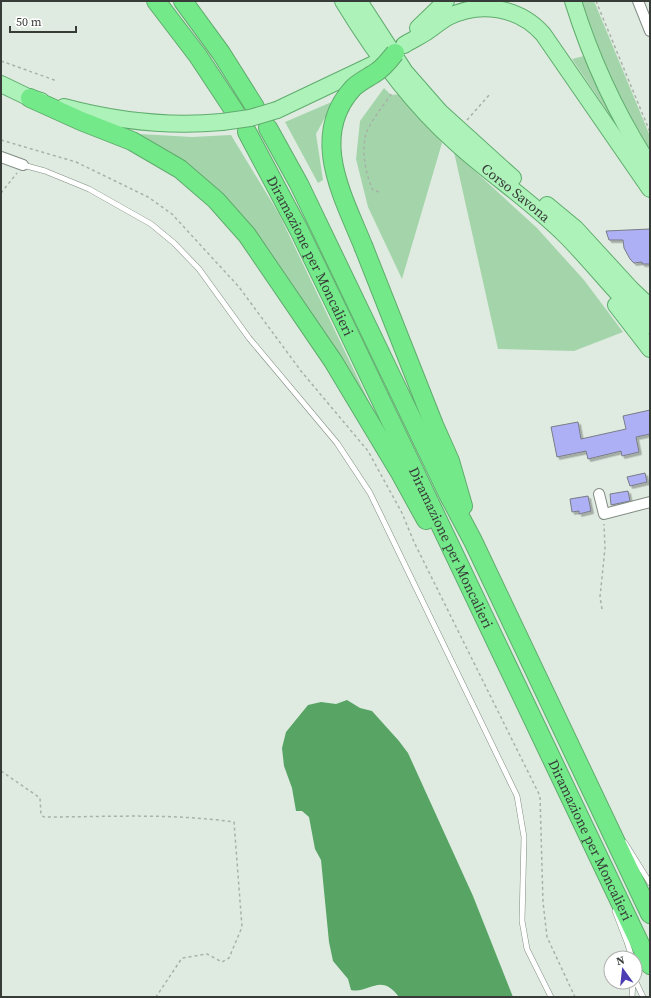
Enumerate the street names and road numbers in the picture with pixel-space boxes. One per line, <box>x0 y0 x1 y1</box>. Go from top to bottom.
street label: Corso Savona <box>477 159 555 227</box>
street label: Diramazione per Moncalieri <box>262 172 359 339</box>
street label: Diramazione per Moncalieri <box>404 464 498 632</box>
street label: Diramazione per Moncalieri <box>543 756 637 924</box>

